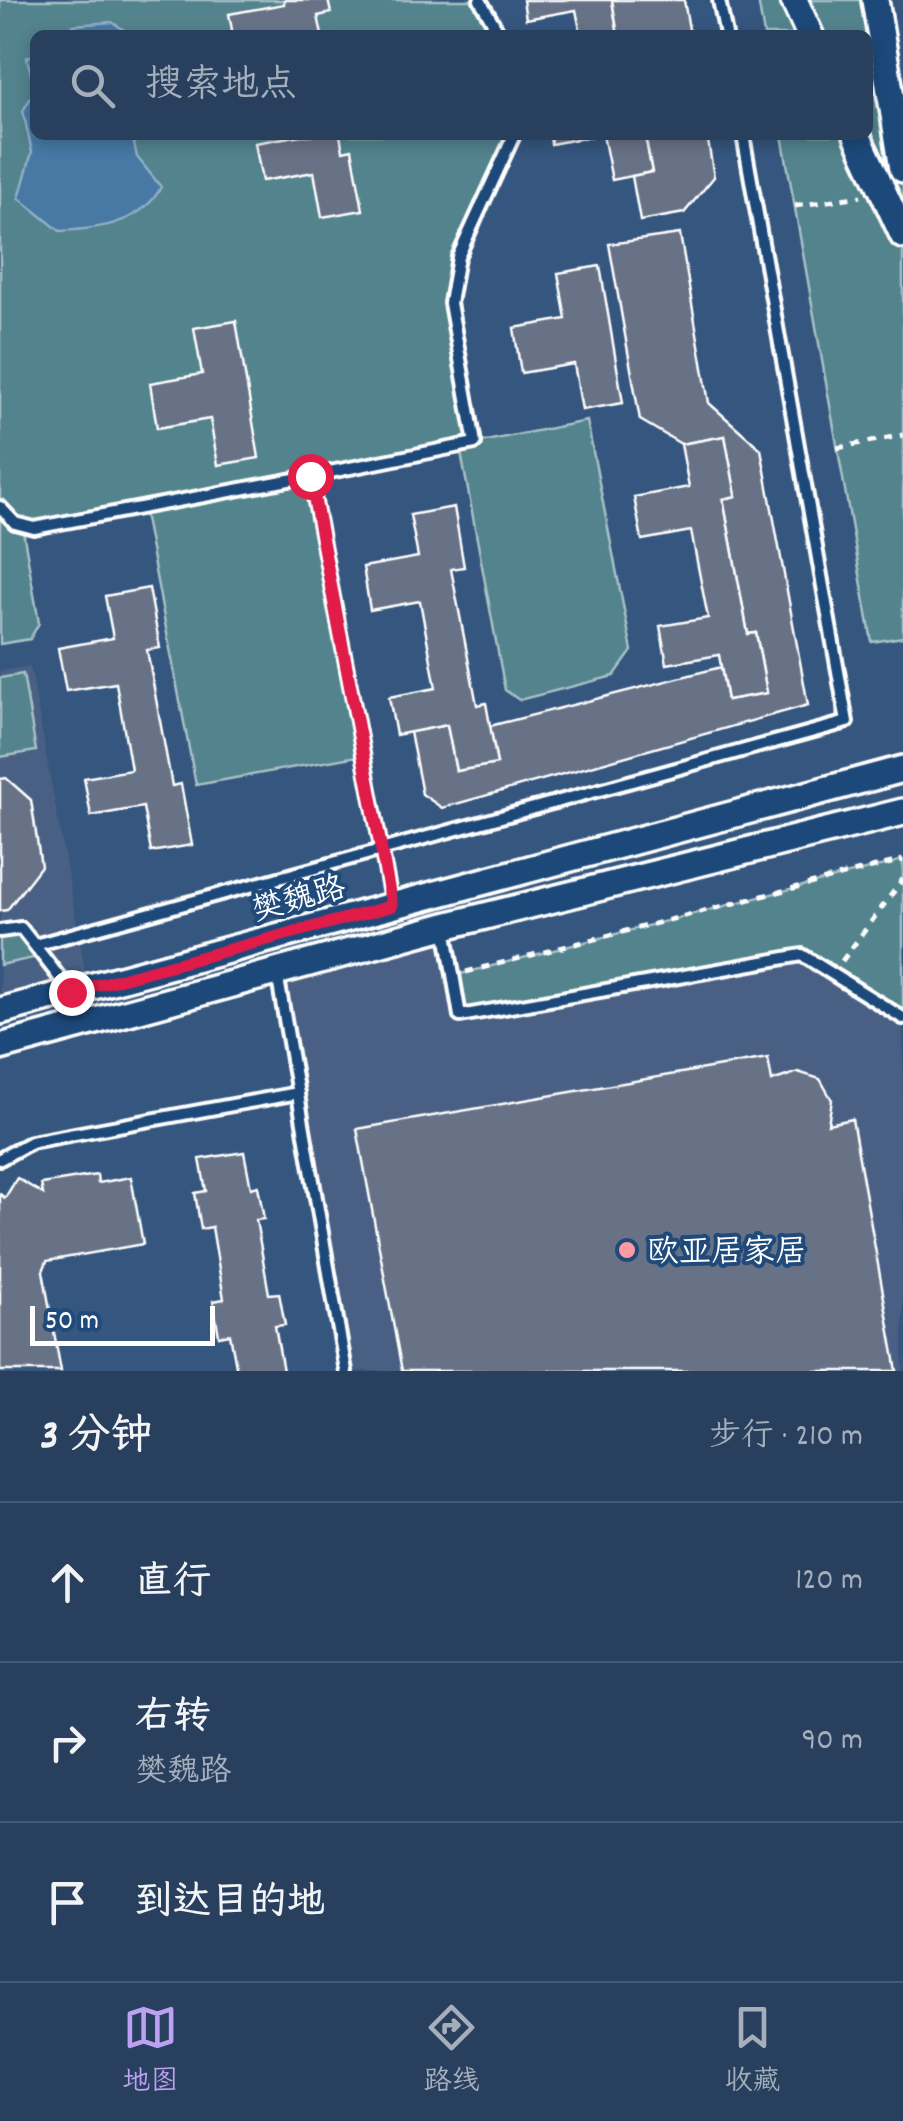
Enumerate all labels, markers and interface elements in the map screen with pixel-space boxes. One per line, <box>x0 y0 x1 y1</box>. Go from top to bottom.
search box <box>30 30 873 140</box>
icon: search <box>65 58 120 113</box>
text: 搜索地点 <box>145 60 297 115</box>
route start <box>288 454 334 500</box>
street label: 樊魏路 <box>247 867 352 936</box>
route end <box>49 970 95 1016</box>
place label: 欧亚居家居 <box>647 1232 807 1278</box>
marker: 欧亚居家居 <box>616 1239 638 1261</box>
scale bar <box>30 1301 215 1346</box>
text: 50 m <box>45 1303 99 1343</box>
text: 3 分钟 <box>40 1409 152 1469</box>
text: 步行 · 210 m <box>709 1415 863 1461</box>
icon: ahead <box>40 1555 95 1610</box>
text: 直行 <box>135 1557 211 1612</box>
text: 120 m <box>795 1559 863 1605</box>
text: 右转 <box>135 1692 211 1747</box>
icon: right <box>40 1715 95 1770</box>
text: 90 m <box>802 1719 863 1765</box>
text: 樊魏路 <box>135 1751 231 1797</box>
icon: arrive <box>40 1875 95 1930</box>
text: 到达目的地 <box>135 1877 325 1932</box>
tab: 地图 <box>122 2000 179 2104</box>
tab: 路线 <box>423 2000 480 2104</box>
tab: 收藏 <box>724 2000 781 2104</box>

